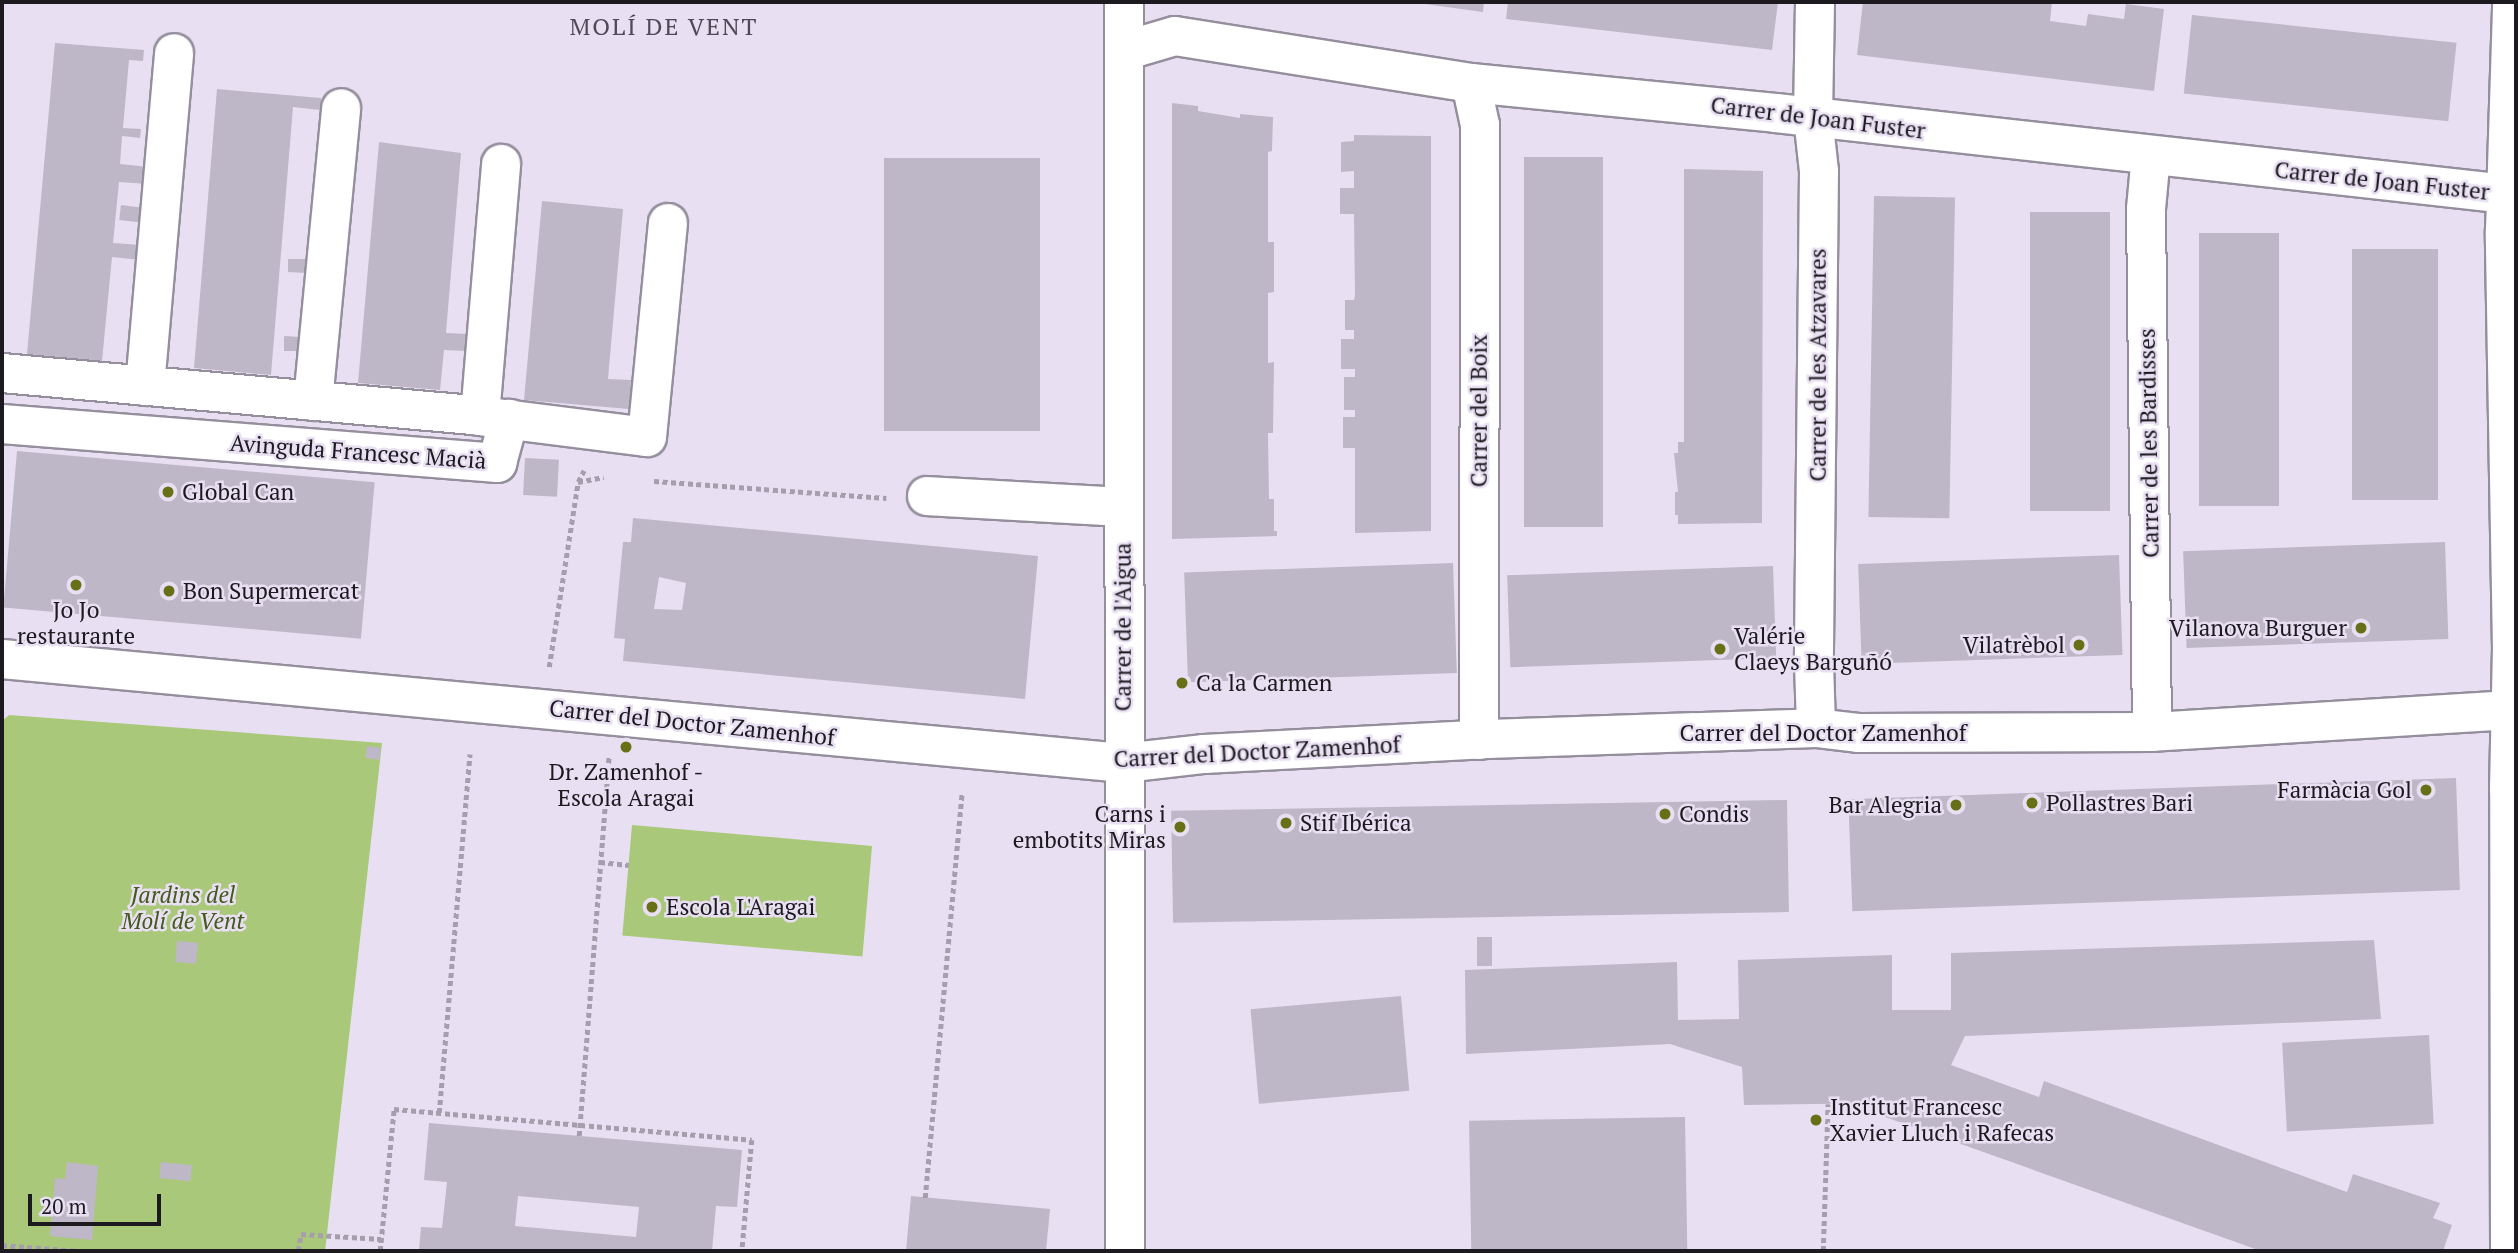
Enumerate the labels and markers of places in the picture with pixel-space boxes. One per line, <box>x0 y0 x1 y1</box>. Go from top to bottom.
place label: Global Can <box>182 478 294 506</box>
marker: Global Can <box>160 484 176 500</box>
marker: Jo Jo restaurante <box>68 577 84 593</box>
place label: Bon Supermercat <box>183 577 359 605</box>
marker: Bon Supermercat <box>161 583 177 599</box>
place label: Jo Jo restaurante <box>17 596 135 650</box>
place label: Vilanova Burguer <box>2169 614 2347 642</box>
marker: Vilanova Burguer <box>2353 620 2369 636</box>
place label: Valérie Claeys Barguñó <box>1734 622 1892 676</box>
place label: Vilatrèbol <box>1963 631 2065 659</box>
marker: Vilatrèbol <box>2071 637 2087 653</box>
marker: Valérie Claeys Barguñó <box>1712 641 1728 657</box>
place label: Ca la Carmen <box>1196 669 1332 697</box>
marker: Ca la Carmen <box>1174 675 1190 691</box>
marker: Dr. Zamenhof - Escola Aragai <box>618 739 634 755</box>
place label: Dr. Zamenhof - Escola Aragai <box>548 758 704 812</box>
place label: Farmàcia Gol <box>2277 776 2412 804</box>
marker: Farmàcia Gol <box>2418 782 2434 798</box>
place label: Pollastres Bari <box>2046 789 2193 817</box>
place label: Bar Alegria <box>1828 791 1942 819</box>
marker: Pollastres Bari <box>2024 795 2040 811</box>
marker: Bar Alegria <box>1948 797 1964 813</box>
place label: Carns i embotits Miras <box>1013 800 1166 854</box>
place label: Condis <box>1679 800 1749 828</box>
marker: Condis <box>1657 806 1673 822</box>
place label: Stif Ibérica <box>1300 809 1412 837</box>
marker: Stif Ibérica <box>1278 815 1294 831</box>
marker: Carns i embotits Miras <box>1172 819 1188 835</box>
place label: Escola L'Aragai <box>666 893 815 921</box>
marker: Escola L'Aragai <box>644 899 660 915</box>
place label: Institut Francesc Xavier Lluch i Rafecas <box>1830 1093 2054 1147</box>
marker: Institut Francesc Xavier Lluch i Rafecas <box>1808 1112 1824 1128</box>

